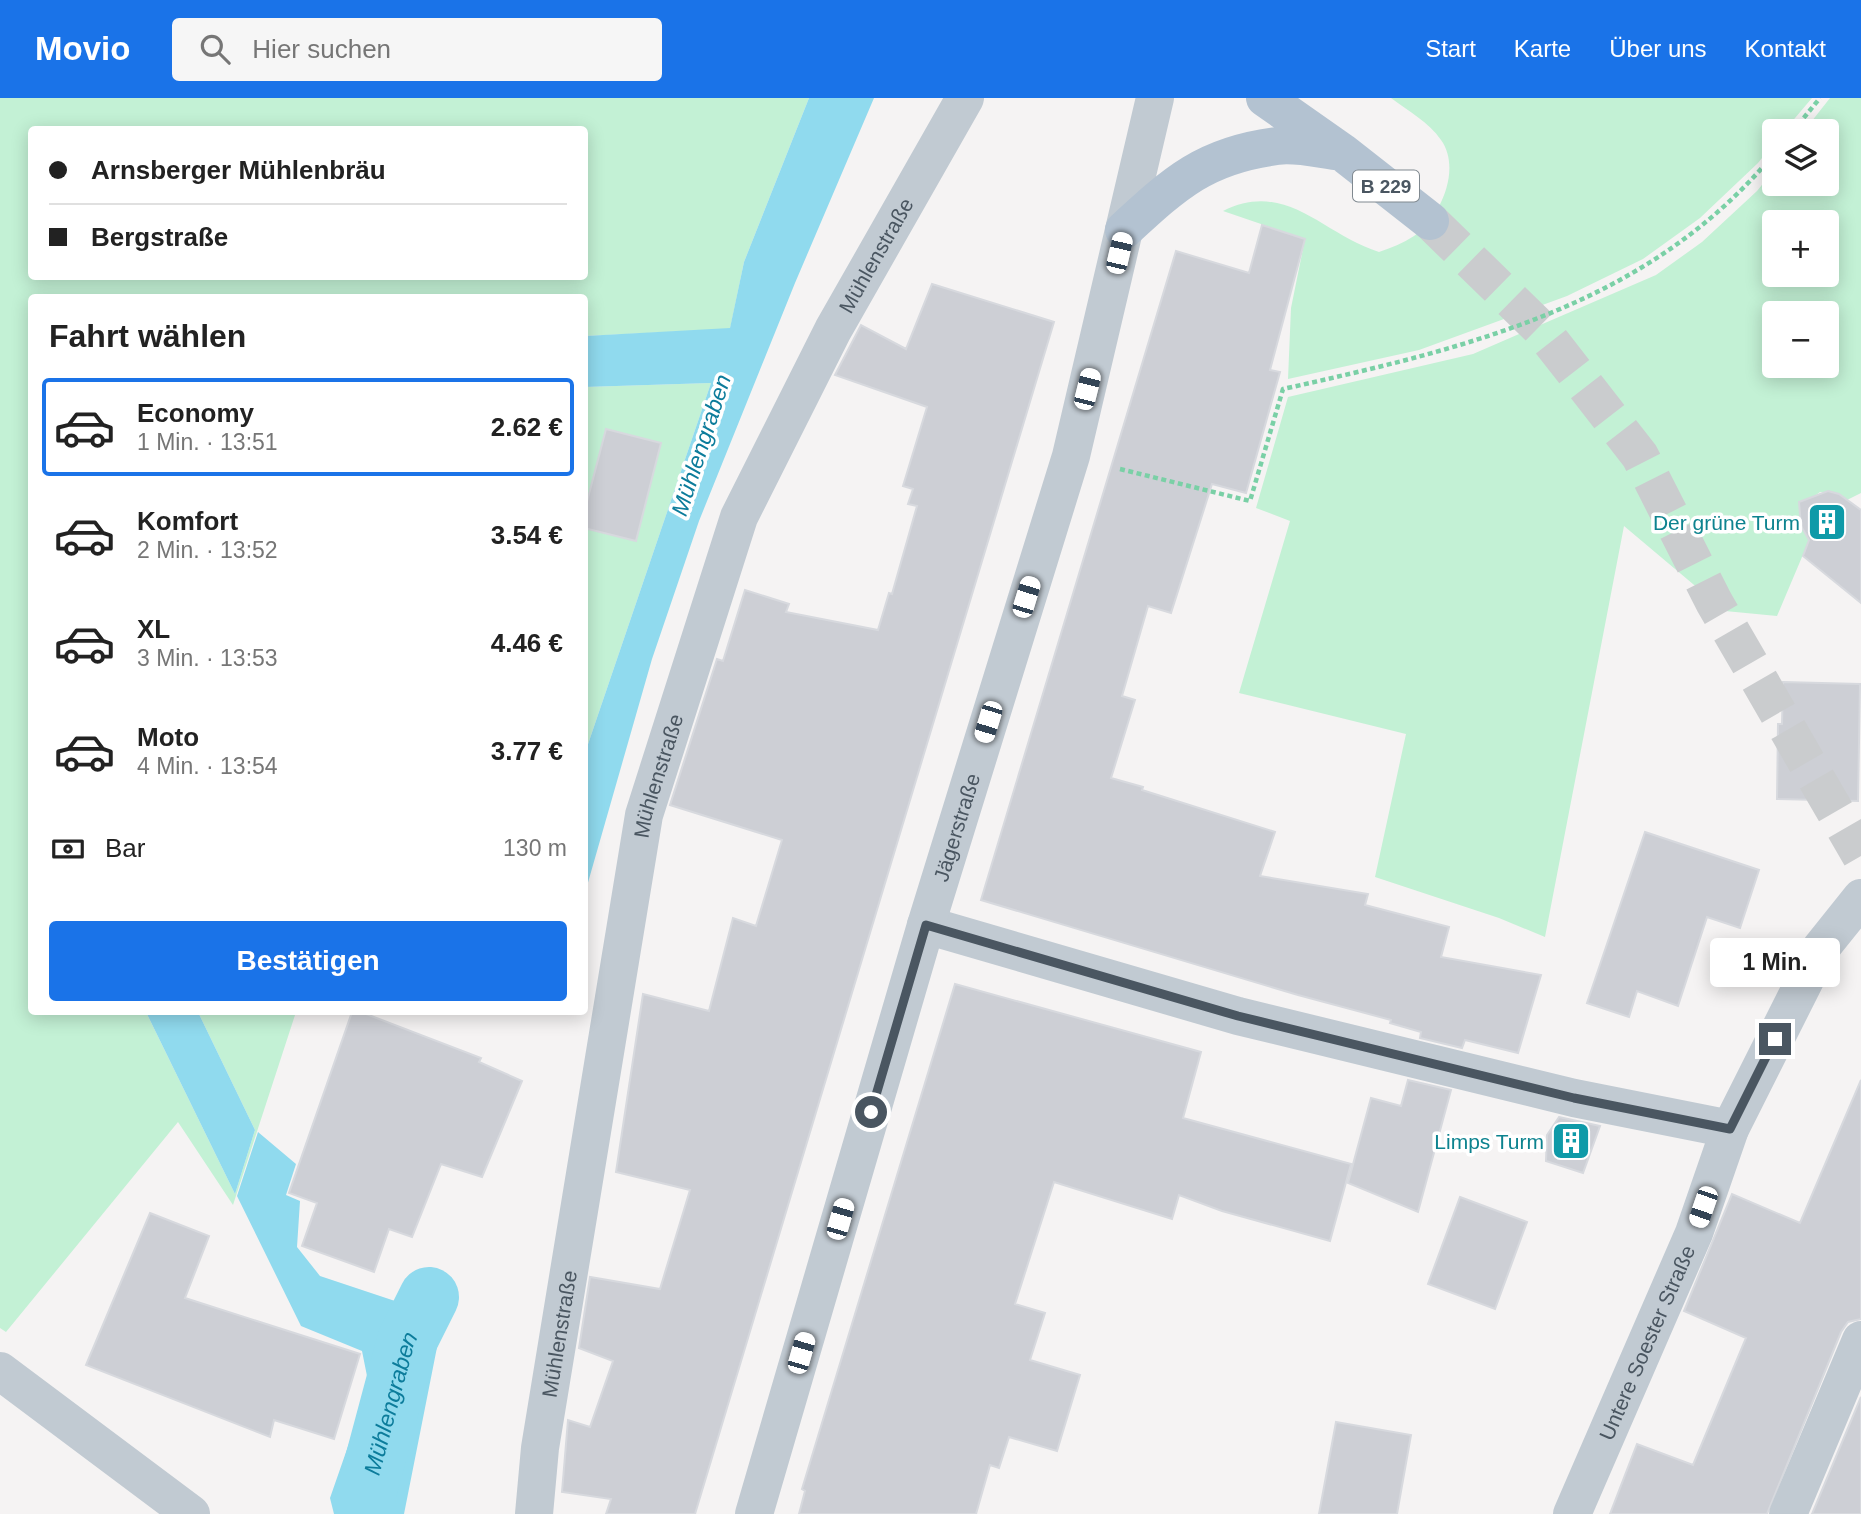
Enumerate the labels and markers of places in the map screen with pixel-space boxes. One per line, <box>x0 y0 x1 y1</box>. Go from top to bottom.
building icon: Der grüne Turm <box>1806 501 1848 543</box>
place label: Der grüne Turm <box>1653 511 1800 534</box>
building icon: Limps Turm <box>1550 1120 1592 1162</box>
place label: Limps Turm <box>1434 1130 1544 1153</box>

